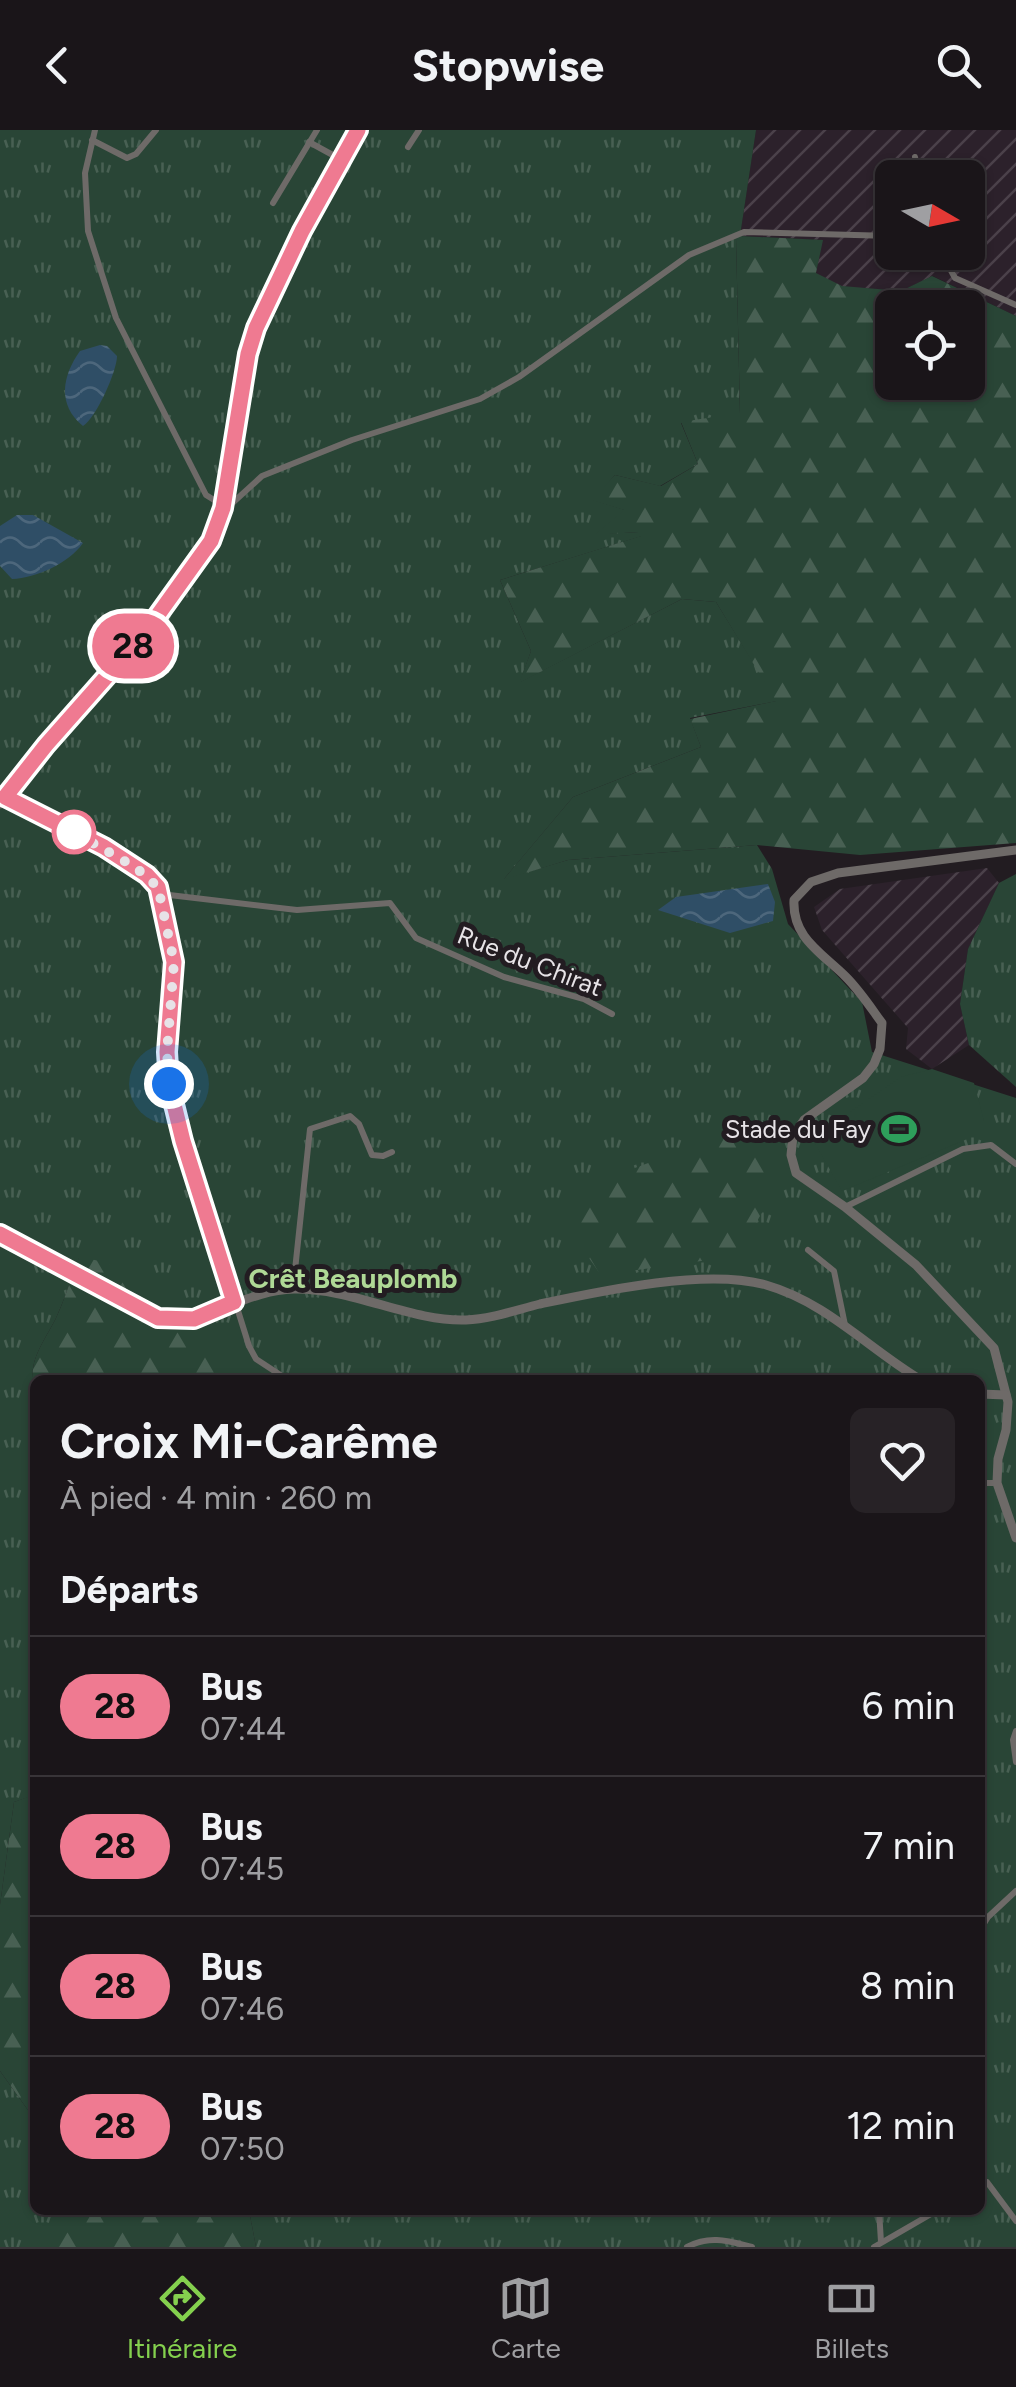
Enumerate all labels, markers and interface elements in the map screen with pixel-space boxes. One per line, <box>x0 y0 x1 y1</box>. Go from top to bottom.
icon: back <box>30 38 85 93</box>
text: Stopwise <box>412 38 604 92</box>
icon: search <box>931 38 986 93</box>
north arrow <box>875 160 985 270</box>
map controls <box>875 160 985 400</box>
button: locate <box>875 290 985 400</box>
line badge: 28 <box>88 614 178 678</box>
text: 28 <box>112 625 154 667</box>
unlabelled marker <box>53 811 95 853</box>
street label: Rue du Chirat <box>453 920 607 1002</box>
your location <box>144 1059 194 1109</box>
sports icon: Stade du Fay <box>880 1110 918 1148</box>
place label: Stade du Fay <box>725 1114 871 1144</box>
district label: Crêt Beauplomb <box>249 1261 458 1295</box>
button: heart <box>850 1408 955 1513</box>
text: Croix Mi-Carême <box>60 1412 438 1470</box>
text: À pied · 4 min · 260 m <box>60 1479 372 1517</box>
text: Départs <box>60 1567 198 1613</box>
text: Bus <box>200 1664 263 1710</box>
text: 6 min <box>862 1683 955 1729</box>
text: 28 <box>94 1685 136 1727</box>
text: 07:44 <box>200 1710 286 1748</box>
text: Bus <box>200 1804 263 1850</box>
text: 7 min <box>863 1823 955 1869</box>
text: 28 <box>94 1825 136 1867</box>
text: 07:45 <box>200 1850 284 1888</box>
text: Bus <box>200 1944 263 1990</box>
text: 8 min <box>860 1963 955 2009</box>
text: 28 <box>94 1965 136 2007</box>
text: 07:46 <box>200 1990 284 2028</box>
text: Bus <box>200 2084 263 2130</box>
text: 12 min <box>846 2103 955 2149</box>
text: 28 <box>94 2105 136 2147</box>
text: 07:50 <box>200 2130 285 2168</box>
tab: Itinéraire <box>127 2271 237 2365</box>
tab: Carte <box>491 2271 561 2365</box>
tab: Billets <box>814 2271 889 2365</box>

